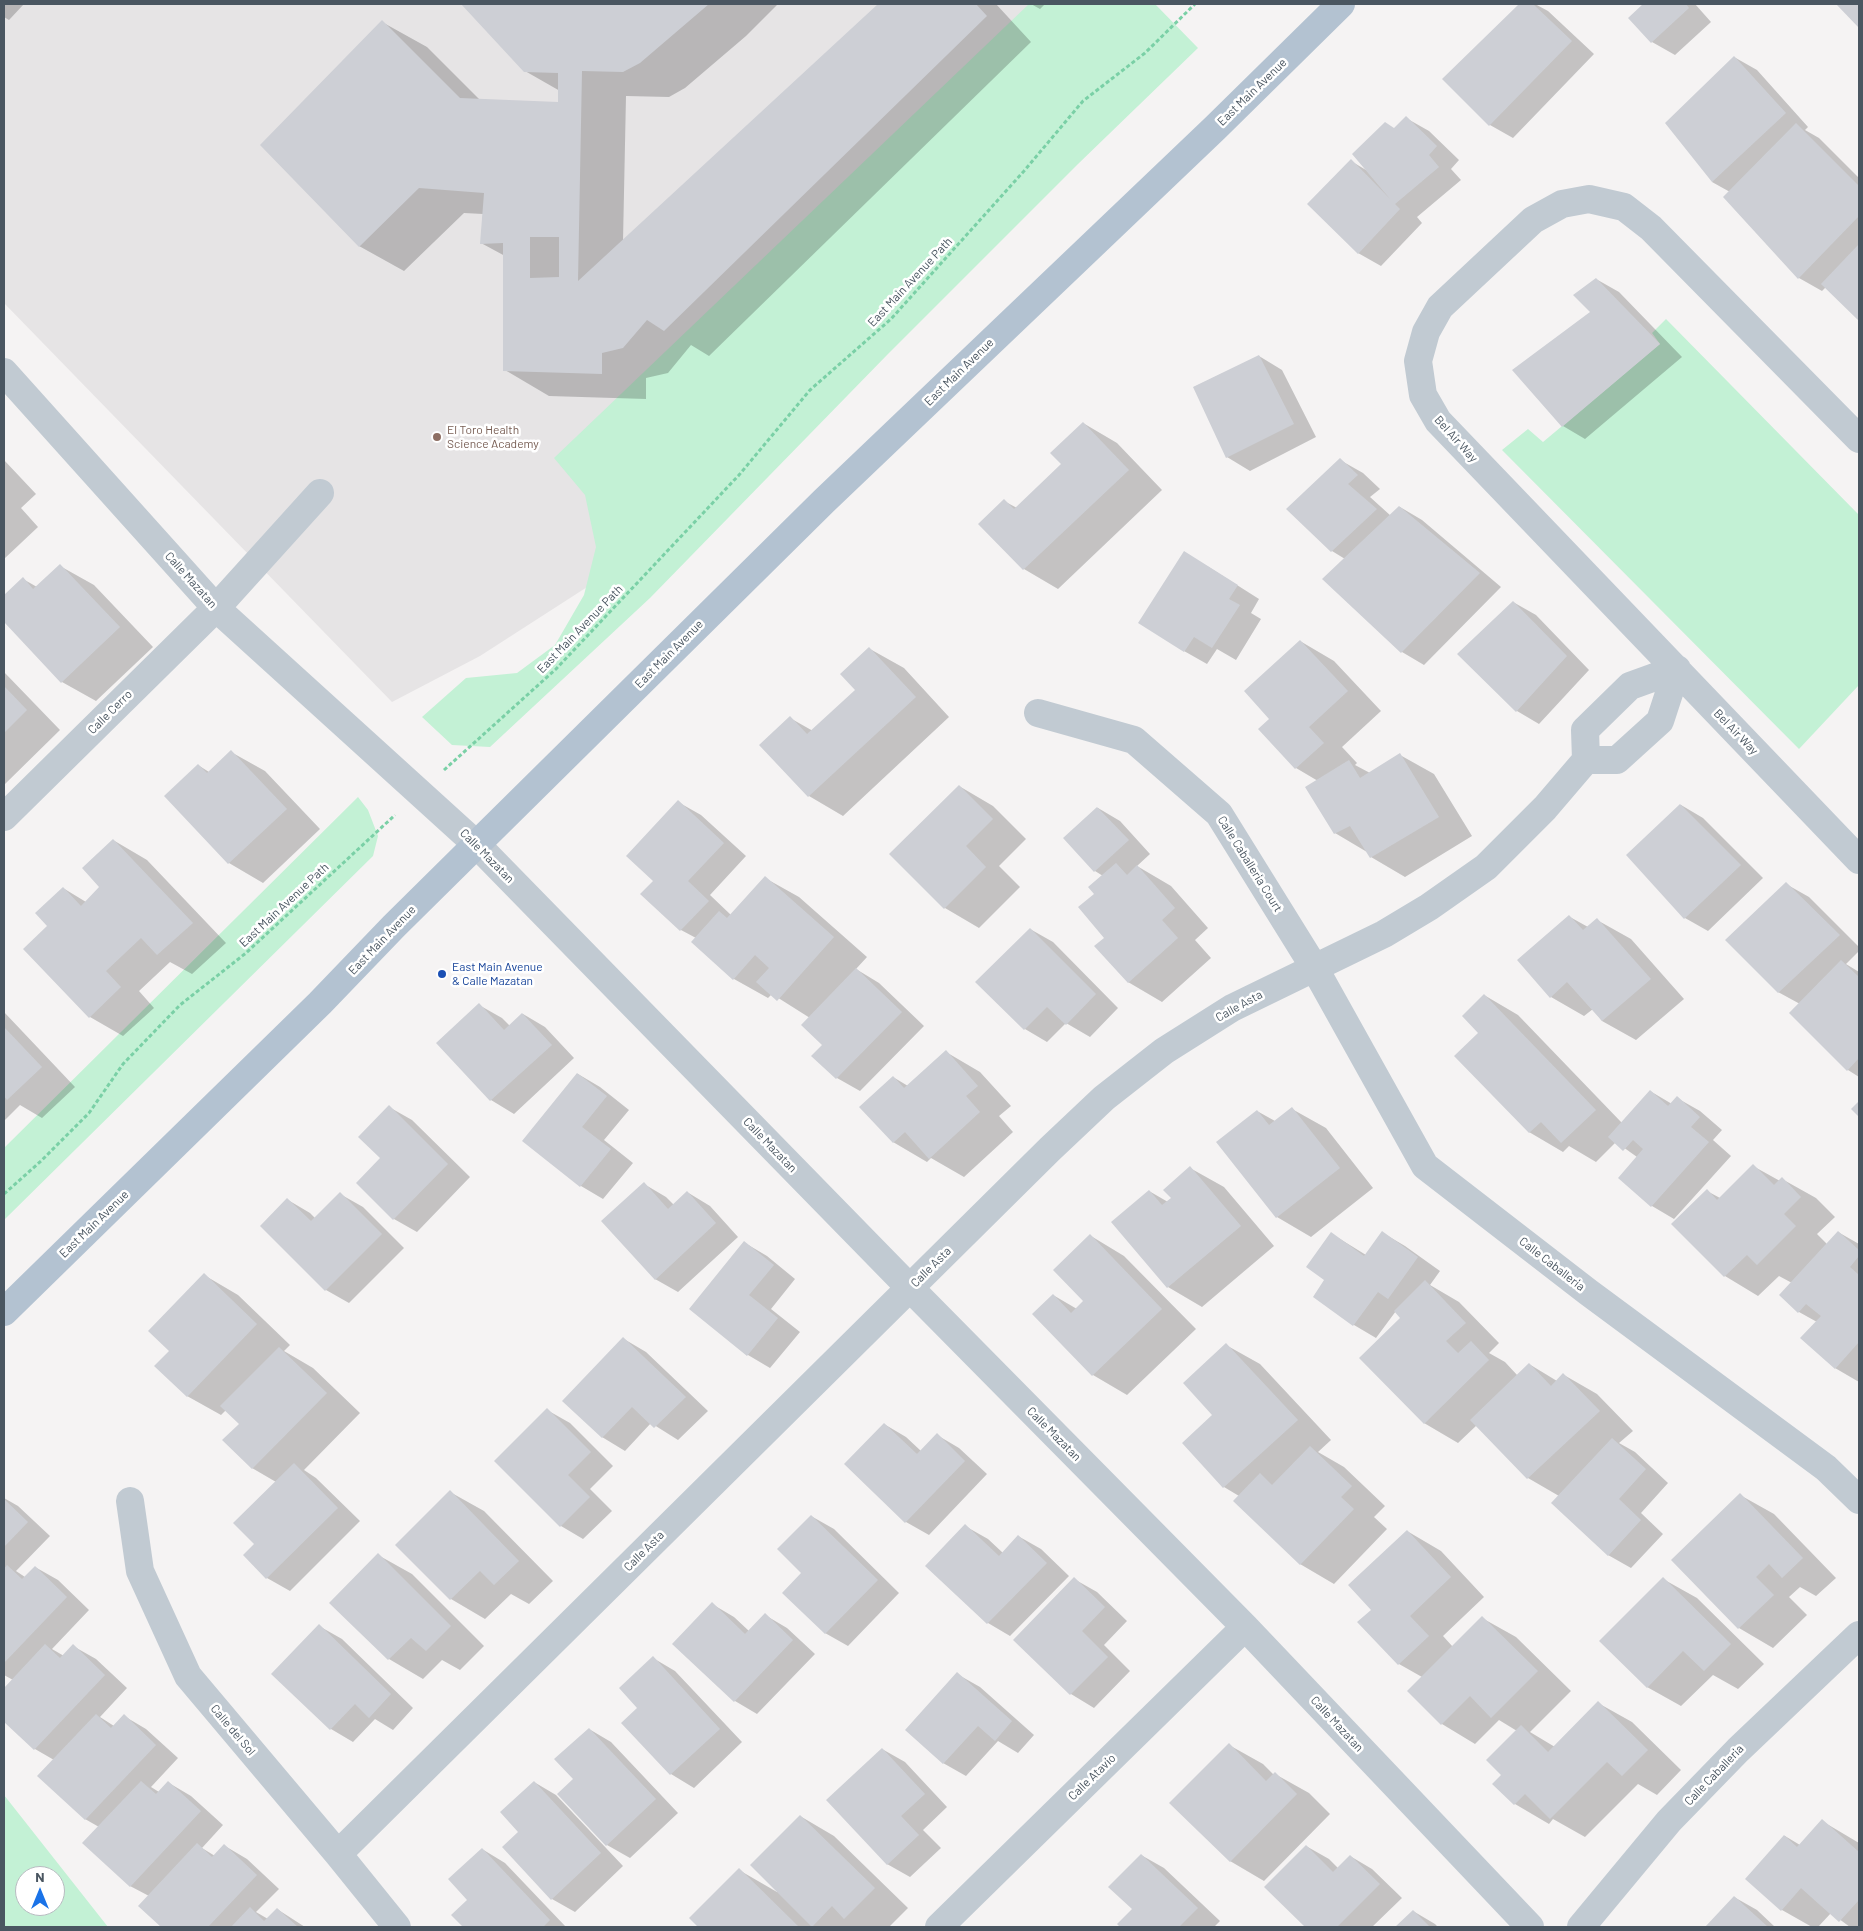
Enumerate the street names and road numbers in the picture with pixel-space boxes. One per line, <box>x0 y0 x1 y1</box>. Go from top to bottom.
street label: East Main Avenue <box>1214 55 1290 129</box>
street label: East Main Avenue Path <box>865 234 955 330</box>
street label: East Main Avenue <box>921 335 997 409</box>
street label: Bel Air Way <box>1431 413 1481 465</box>
street label: Calle Mazatan <box>162 549 220 611</box>
street label: East Main Avenue Path <box>534 582 626 676</box>
street label: East Main Avenue <box>632 617 706 691</box>
street label: Calle Cerro <box>85 687 135 737</box>
street label: Bel Air Way <box>1711 706 1761 758</box>
street label: Calle Caballeria Court <box>1215 813 1285 915</box>
street label: Calle Mazatan <box>457 826 517 886</box>
street label: East Main Avenue Path <box>236 860 332 950</box>
street label: East Main Avenue <box>345 902 419 978</box>
street label: Calle Asta <box>1213 987 1265 1025</box>
street label: Calle Mazatan <box>740 1115 800 1175</box>
street label: East Main Avenue <box>56 1187 132 1261</box>
street label: Calle Caballeria <box>1516 1234 1588 1294</box>
street label: Calle Asta <box>908 1244 954 1290</box>
street label: Calle Mazatan <box>1024 1404 1084 1464</box>
street label: Calle Asta <box>621 1528 667 1574</box>
street label: Calle Mazatan <box>1308 1693 1366 1755</box>
street label: Calle del Sol <box>208 1702 258 1758</box>
street label: Calle Caballeria <box>1681 1742 1747 1808</box>
street label: Calle Atavio <box>1065 1751 1119 1803</box>

